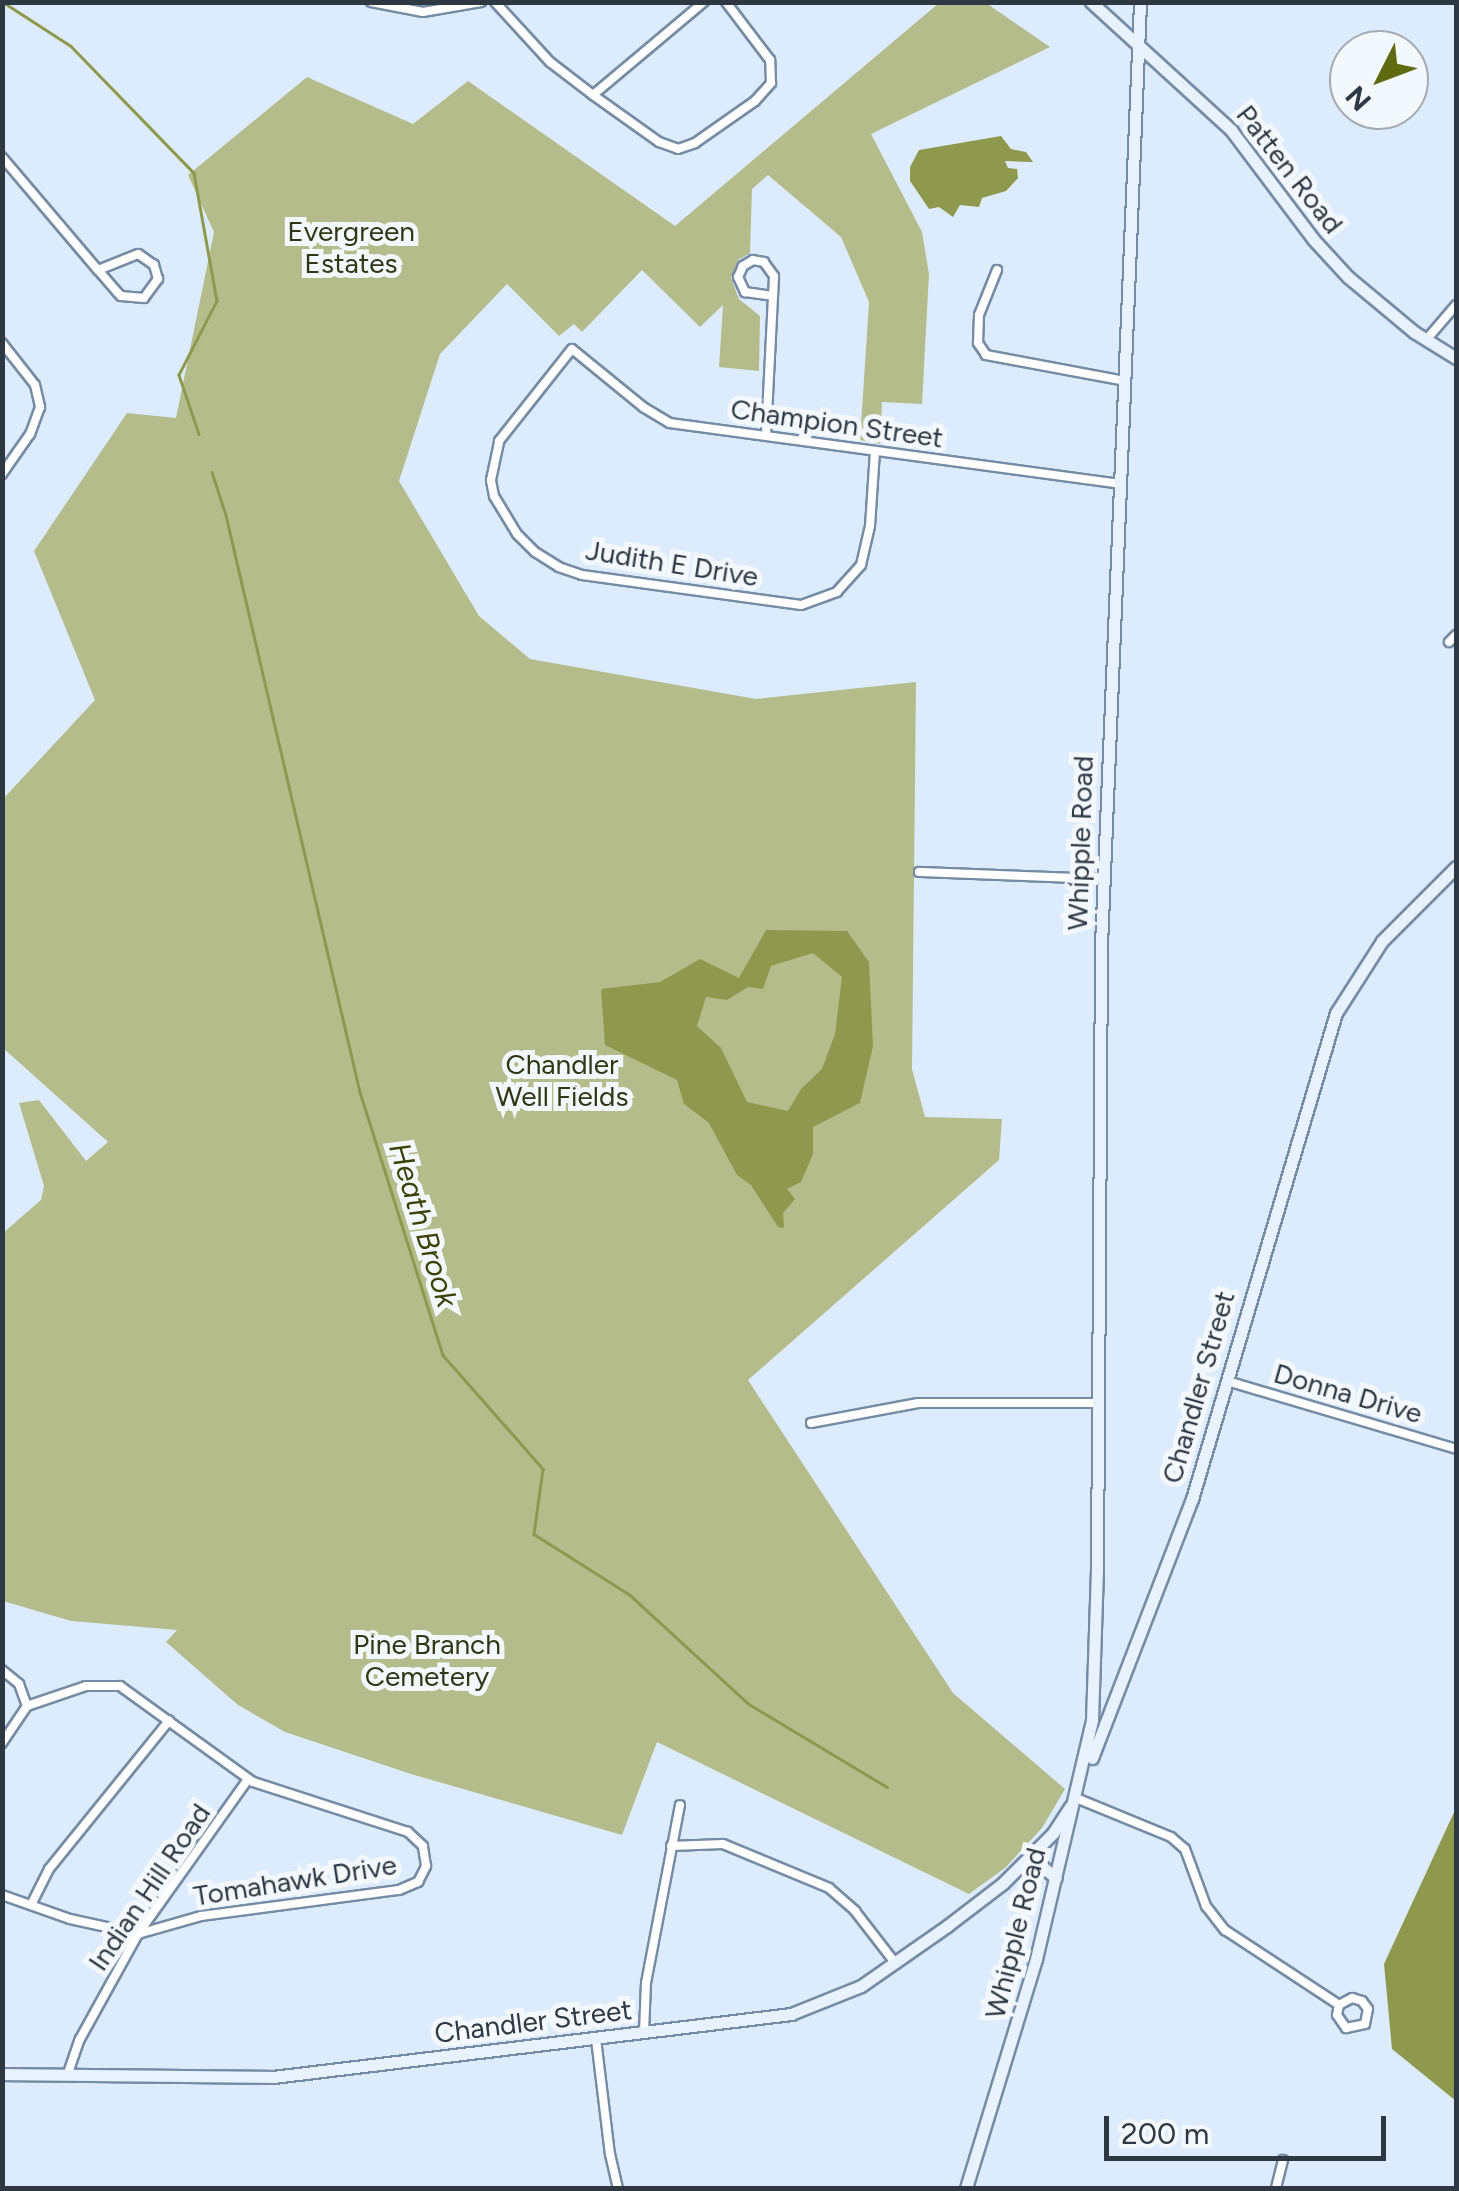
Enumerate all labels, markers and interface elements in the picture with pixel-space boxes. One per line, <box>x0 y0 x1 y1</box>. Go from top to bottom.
north arrow <box>1329 30 1429 130</box>
text: N <box>1338 79 1378 118</box>
street label: Patten Road <box>1229 98 1351 240</box>
park label: Evergreen Estates <box>287 214 415 280</box>
street label: Champion Street <box>729 391 945 455</box>
street label: Judith E Drive <box>583 533 761 593</box>
street label: Whipple Road <box>1060 755 1100 931</box>
park label: Chandler Well Fields <box>496 1047 628 1113</box>
water label: Heath Brook <box>381 1138 465 1312</box>
street label: Chandler Street <box>1155 1287 1241 1487</box>
street label: Donna Drive <box>1270 1356 1426 1430</box>
park label: Pine Branch Cemetery <box>353 1627 501 1693</box>
street label: Indian Hill Road <box>81 1797 217 1977</box>
street label: Whipple Road <box>978 1844 1052 2022</box>
street label: Tomahawk Drive <box>191 1847 399 1913</box>
street label: Chandler Street <box>433 1992 633 2050</box>
scale bar <box>1109 2096 1392 2158</box>
text: 200 m <box>1121 2115 1209 2152</box>

